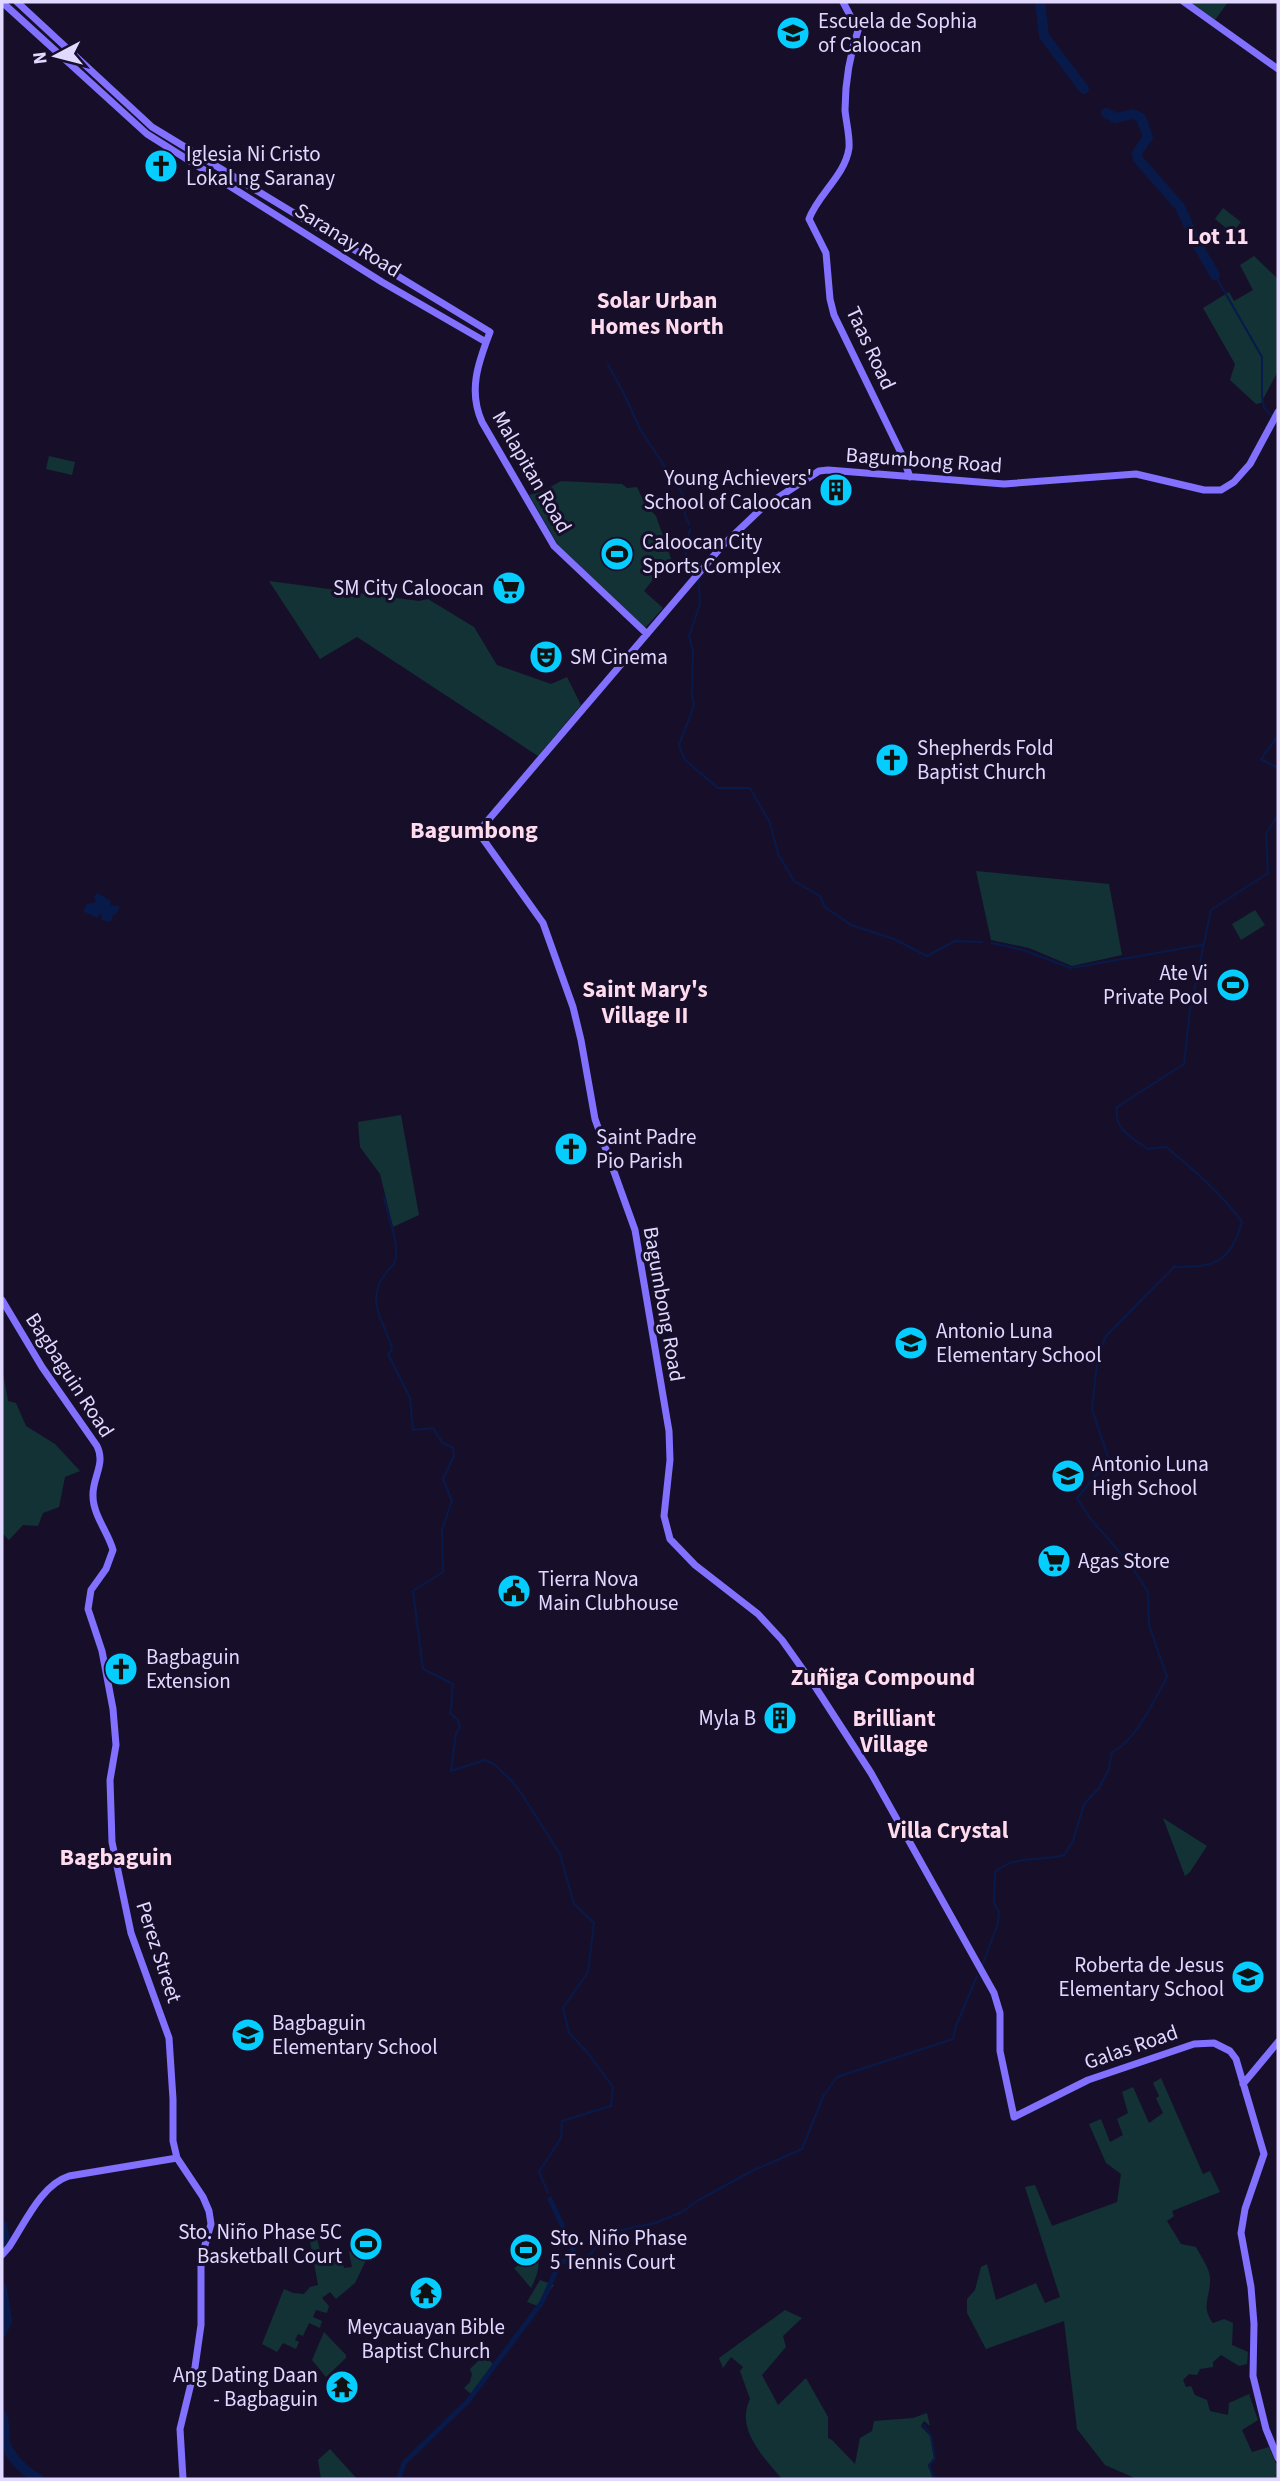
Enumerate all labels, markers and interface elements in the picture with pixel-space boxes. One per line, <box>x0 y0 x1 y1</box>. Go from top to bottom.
place label: Escuela de Sophia of Caloocan <box>818 6 977 60</box>
school or university icon: Escuela de Sophia of Caloocan <box>774 14 812 52</box>
north arrow <box>21 21 91 91</box>
text: N <box>26 50 55 66</box>
place label: Iglesia Ni Cristo Lokal ng Saranay <box>186 139 335 193</box>
church icon: Iglesia Ni Cristo Lokal ng Saranay <box>142 147 180 185</box>
street label: Saranay Road <box>289 195 407 285</box>
district label: Lot 11 <box>1187 220 1249 253</box>
district label: Solar Urban Homes North <box>590 284 724 343</box>
street label: Taas Road <box>839 301 903 395</box>
street label: Malapitan Road <box>485 405 579 539</box>
street label: Bagumbong Road <box>845 440 1003 480</box>
place label: Young Achievers' School of Caloocan <box>644 463 812 517</box>
building icon: Young Achievers' School of Caloocan <box>817 471 855 509</box>
place label: Caloocan City Sports Complex <box>642 527 781 581</box>
sports icon: Caloocan City Sports Complex <box>598 535 636 573</box>
supermarket icon: SM City Caloocan <box>490 569 528 607</box>
place label: SM City Caloocan <box>333 573 484 603</box>
theatre icon: SM Cinema <box>527 638 565 676</box>
place label: SM Cinema <box>570 642 668 672</box>
place label: Shepherds Fold Baptist Church <box>917 733 1054 787</box>
church icon: Shepherds Fold Baptist Church <box>873 741 911 779</box>
district label: Bagumbong <box>410 813 538 848</box>
place label: Ate Vi Private Pool <box>1103 958 1208 1012</box>
sports icon: Ate Vi Private Pool <box>1214 966 1252 1004</box>
district label: Saint Mary's Village II <box>582 973 708 1032</box>
place label: Saint Padre Pio Parish <box>596 1122 696 1176</box>
church icon: Saint Padre Pio Parish <box>552 1130 590 1168</box>
street label: Bagumbong Road <box>636 1224 692 1384</box>
street label: Bagbaguin Road <box>18 1307 122 1443</box>
place label: Antonio Luna Elementary School <box>936 1316 1102 1370</box>
school or university icon: Antonio Luna Elementary School <box>892 1324 930 1362</box>
place label: Antonio Luna High School <box>1092 1449 1209 1503</box>
school or university icon: Antonio Luna High School <box>1049 1457 1087 1495</box>
supermarket icon: Agas Store <box>1035 1542 1073 1580</box>
place label: Agas Store <box>1078 1546 1170 1576</box>
place label: Tierra Nova Main Clubhouse <box>538 1564 679 1618</box>
public building icon: Tierra Nova Main Clubhouse <box>495 1572 533 1610</box>
place label: Bagbaguin Extension <box>146 1642 240 1696</box>
church icon: Bagbaguin Extension <box>102 1650 140 1688</box>
district label: Zuñiga Compound <box>791 1661 975 1694</box>
building icon: Myla B <box>761 1699 799 1737</box>
district label: Brilliant Village <box>852 1702 936 1761</box>
place label: Myla B <box>698 1703 756 1733</box>
district label: Villa Crystal <box>887 1814 1009 1847</box>
district label: Bagbaguin <box>60 1840 172 1875</box>
street label: Perez Street <box>129 1897 189 2007</box>
place label: Roberta de Jesus Elementary School <box>1058 1950 1224 2004</box>
school or university icon: Roberta de Jesus Elementary School <box>1229 1958 1267 1996</box>
place label: Bagbaguin Elementary School <box>272 2008 438 2062</box>
school or university icon: Bagbaguin Elementary School <box>229 2016 267 2054</box>
street label: Galas Road <box>1080 2017 1182 2077</box>
place label: Sto. Niño Phase 5C Basketball Court <box>178 2217 342 2271</box>
place label: Sto. Niño Phase 5 Tennis Court <box>550 2223 687 2277</box>
sports icon: Sto. Niño Phase 5C Basketball Court <box>347 2225 385 2263</box>
sports icon: Sto. Niño Phase 5 Tennis Court <box>507 2231 545 2269</box>
temple icon: Meycauayan Bible Baptist Church <box>407 2274 445 2312</box>
place label: Meycauayan Bible Baptist Church <box>347 2312 505 2366</box>
place label: Ang Dating Daan - Bagbaguin <box>173 2360 318 2414</box>
temple icon: Ang Dating Daan - Bagbaguin <box>323 2368 361 2406</box>

